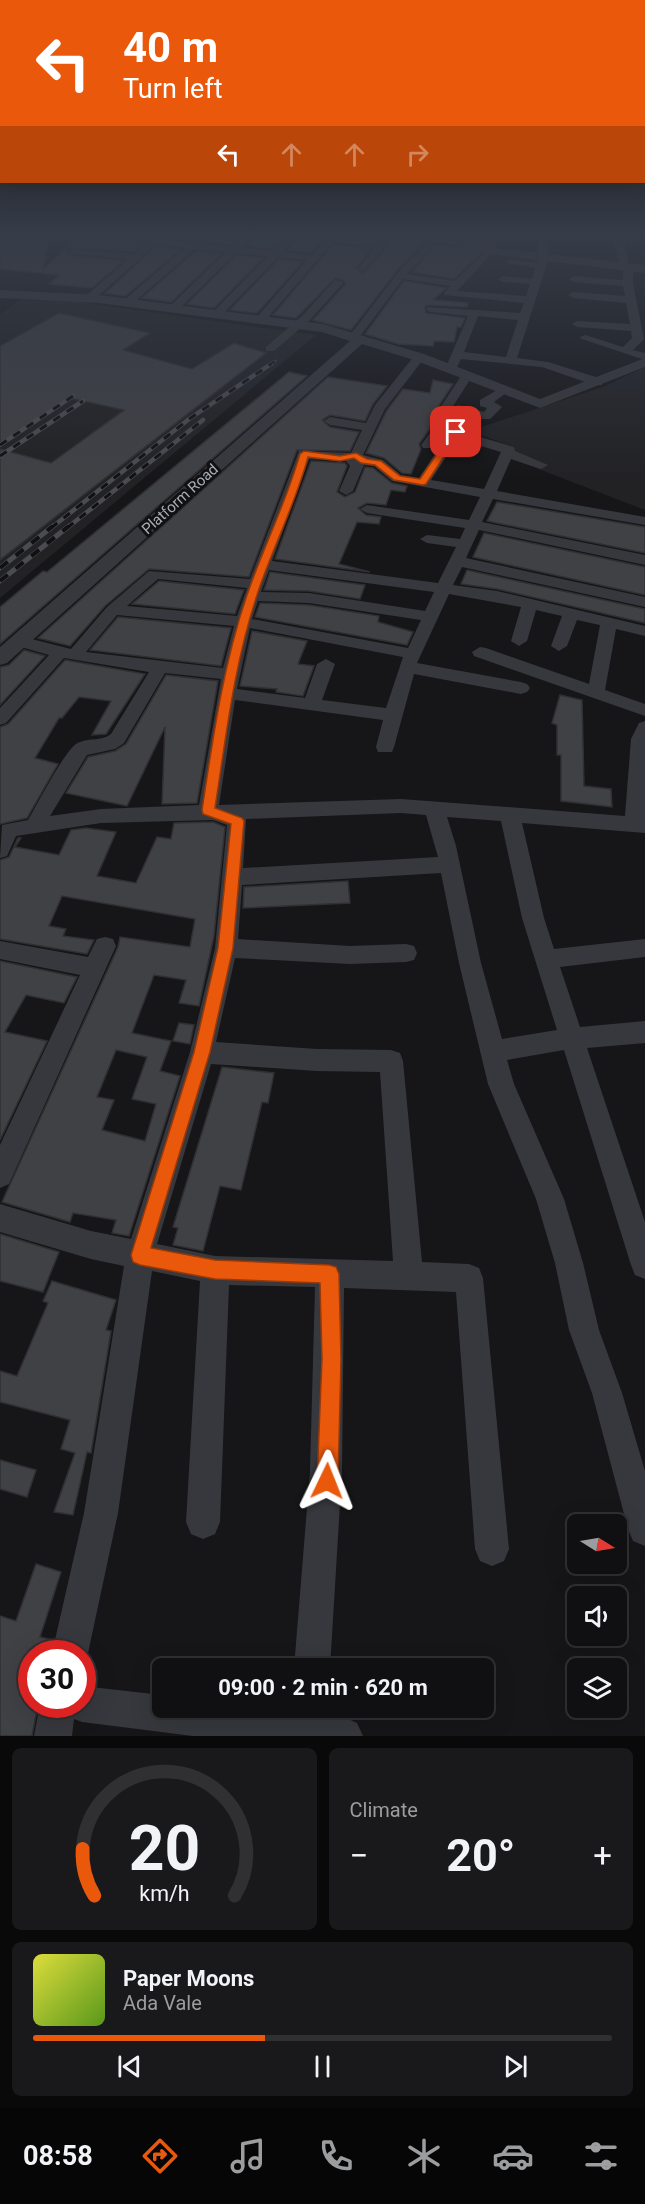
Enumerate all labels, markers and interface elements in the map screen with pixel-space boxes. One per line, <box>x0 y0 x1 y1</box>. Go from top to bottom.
text: 40 m <box>123 23 218 72</box>
icon: left <box>24 24 102 102</box>
text: Turn left <box>123 73 223 105</box>
icon: left <box>212 138 245 171</box>
icon: ahead <box>275 138 308 171</box>
icon: ahead <box>338 138 371 171</box>
icon: right <box>401 138 434 171</box>
pin <box>430 406 481 457</box>
icon: arrive <box>439 415 472 448</box>
street label: Platform Road <box>138 460 222 538</box>
position arrow <box>295 1449 359 1513</box>
north arrow <box>567 1514 627 1574</box>
map controls <box>567 1514 627 1718</box>
button: sound <box>567 1586 627 1646</box>
speed limit sign: 30 <box>18 1640 96 1718</box>
button: layers <box>567 1658 627 1718</box>
text: 09:00 · 2 min · 620 m <box>218 1675 428 1700</box>
text: Climate <box>350 1798 418 1822</box>
text: 20 <box>128 1812 200 1885</box>
text: 20° <box>446 1829 515 1882</box>
text: − <box>350 1836 368 1875</box>
text: + <box>593 1836 612 1875</box>
text: km/h <box>139 1881 189 1906</box>
text: Paper Moons <box>123 1966 254 1991</box>
text: Ada Vale <box>123 1991 202 2015</box>
icon: previous <box>113 2050 146 2083</box>
icon: pause <box>306 2050 339 2083</box>
icon: next <box>499 2050 532 2083</box>
icon: directions <box>139 2135 181 2177</box>
icon: music <box>227 2135 269 2177</box>
icon: phone <box>315 2135 357 2177</box>
icon: climate <box>403 2135 445 2177</box>
icon: car <box>492 2135 534 2177</box>
icon: filters <box>580 2135 622 2177</box>
text: 08:58 <box>23 2140 93 2172</box>

